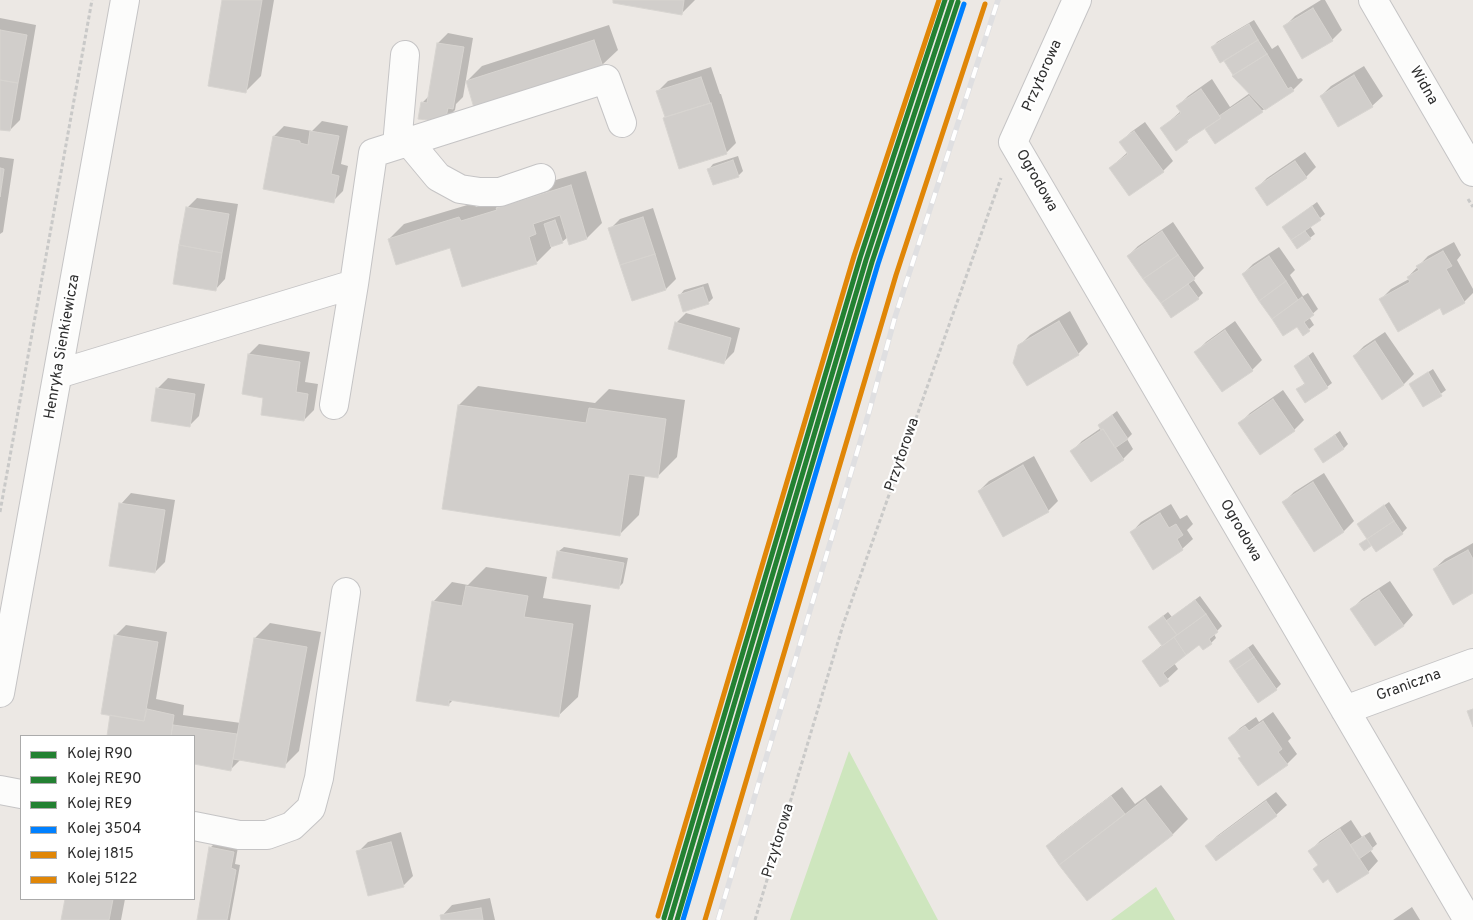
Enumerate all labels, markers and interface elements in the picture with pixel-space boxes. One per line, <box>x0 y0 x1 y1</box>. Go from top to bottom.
street label: Przytorowa <box>1019 37 1067 115</box>
street label: Widna <box>1405 64 1441 108</box>
street label: Ogrodowa <box>1011 147 1061 215</box>
street label: Henryka Sienkiewicza <box>41 273 85 421</box>
street label: Przytorowa <box>882 416 924 494</box>
street label: Ogrodowa <box>1215 497 1265 565</box>
street label: Graniczna <box>1374 666 1444 706</box>
legend <box>20 735 195 900</box>
text: Kolej R90 <box>67 745 133 764</box>
text: Kolej RE90 <box>67 770 142 789</box>
text: Kolej RE9 <box>67 795 132 814</box>
street label: Przytorowa <box>759 802 799 880</box>
text: Kolej 3504 <box>67 820 142 839</box>
text: Kolej 1815 <box>67 845 134 864</box>
text: Kolej 5122 <box>67 870 138 889</box>

